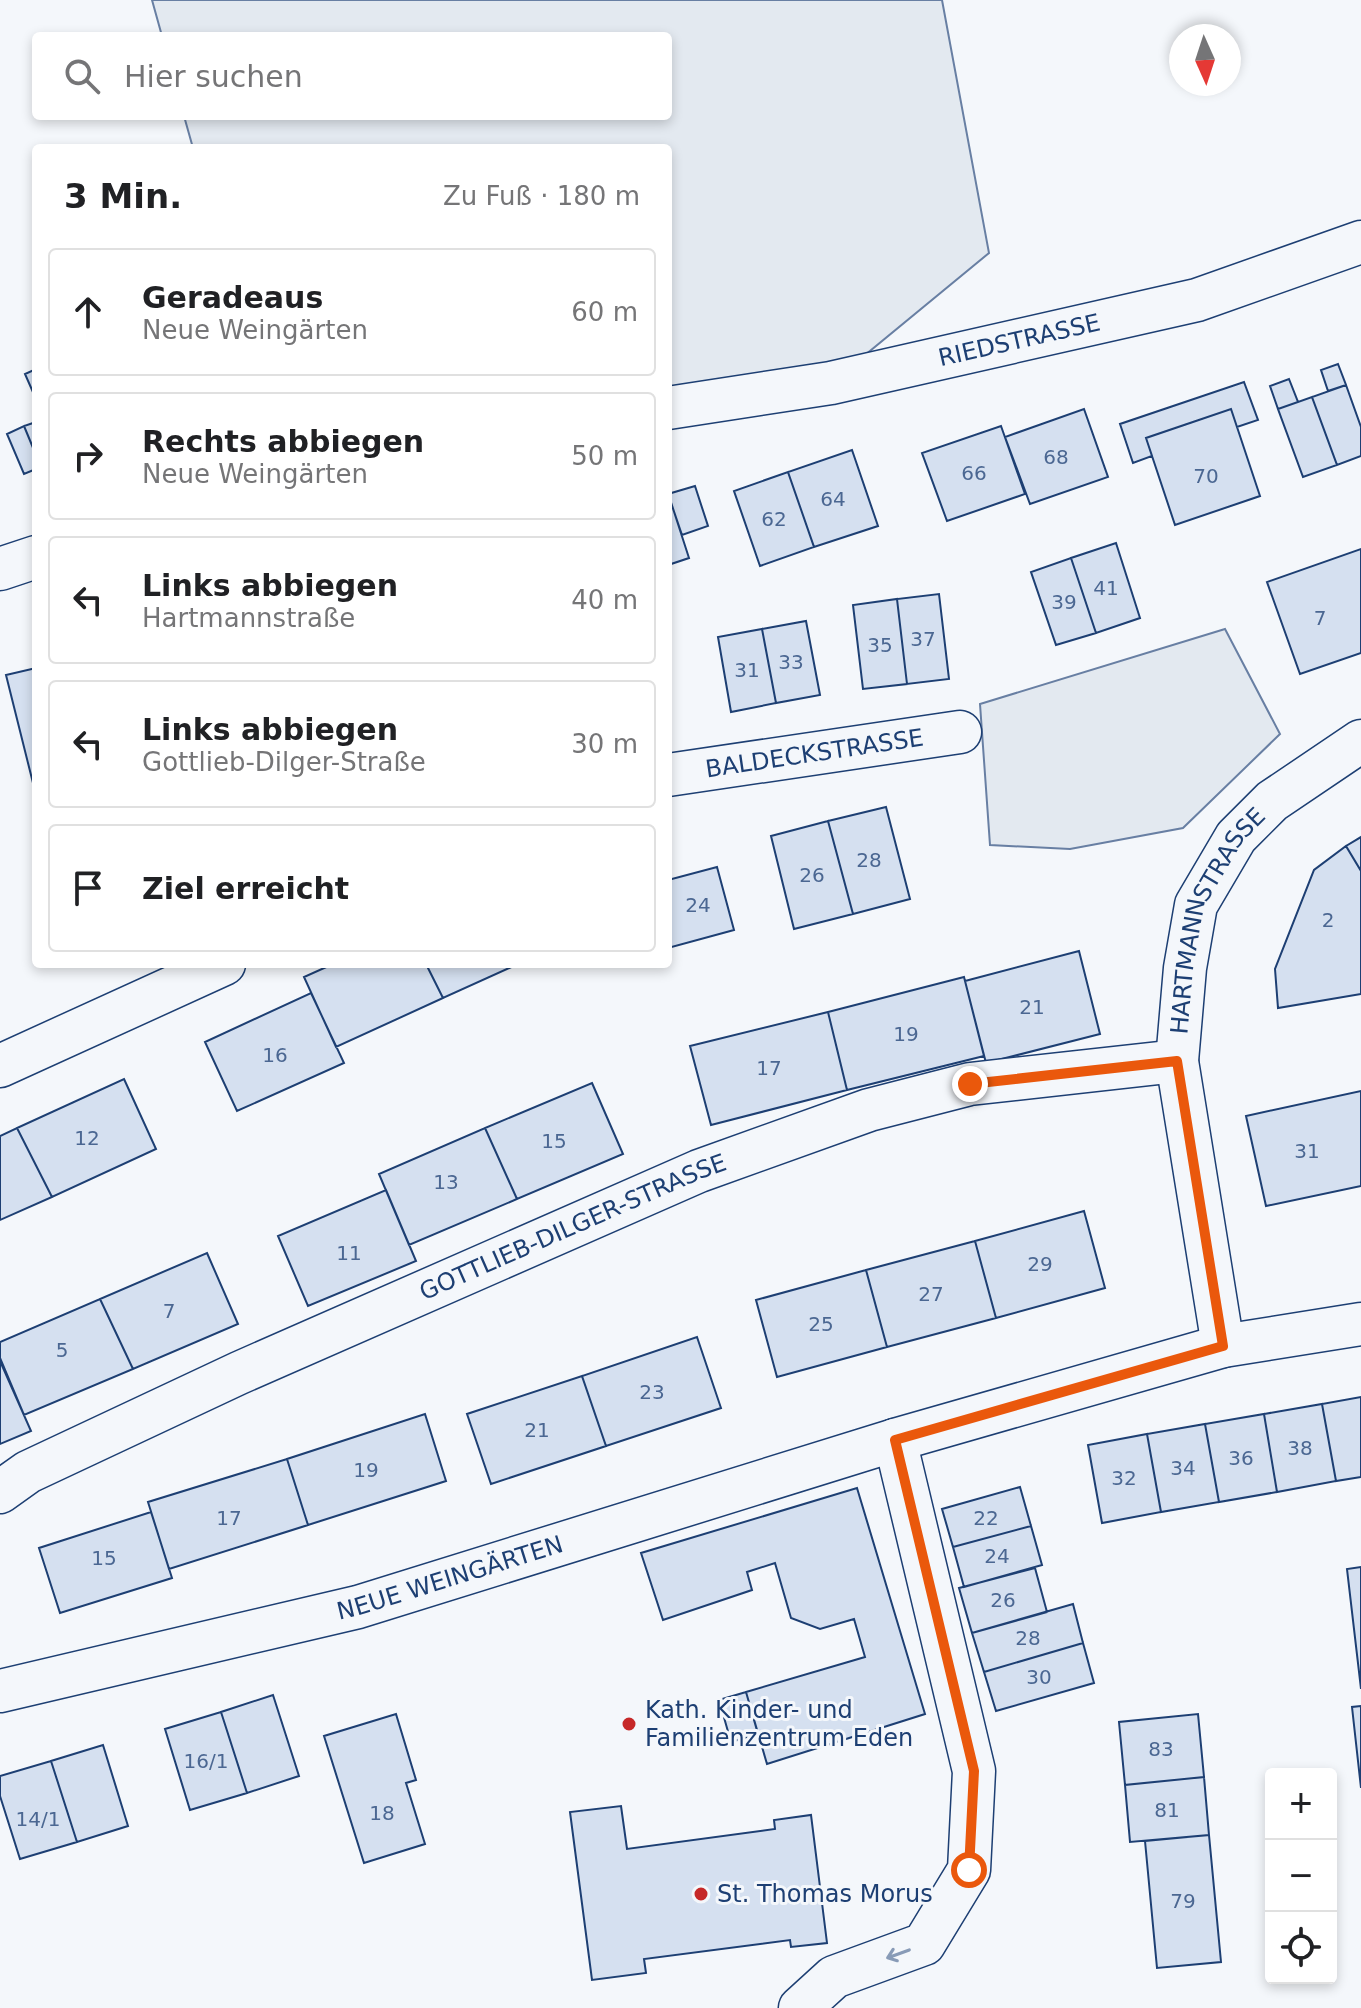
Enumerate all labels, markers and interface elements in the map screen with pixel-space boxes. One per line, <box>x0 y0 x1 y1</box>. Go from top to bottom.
north arrow <box>1169 24 1241 96</box>
search box <box>32 32 672 120</box>
icon: search <box>60 54 104 98</box>
text: Hier suchen <box>124 59 303 94</box>
text: 3 Min. <box>64 176 182 216</box>
text: Zu Fuß · 180 m <box>443 181 640 211</box>
text: Geradeaus <box>142 280 323 315</box>
icon: ahead <box>66 290 110 334</box>
text: 60 m <box>571 297 638 327</box>
street label: RIEDSTRASSE <box>936 308 1103 372</box>
text: Neue Weingärten <box>142 315 368 345</box>
text: Rechts abbiegen <box>142 424 424 459</box>
icon: right <box>66 434 110 478</box>
text: 50 m <box>571 441 638 471</box>
house number: 68 <box>1043 445 1069 469</box>
text: Neue Weingärten <box>142 459 368 489</box>
house number: 66 <box>961 461 987 485</box>
house number: 70 <box>1193 464 1219 488</box>
house number: 64 <box>820 487 846 511</box>
house number: 62 <box>761 507 787 531</box>
text: Links abbiegen <box>142 568 398 603</box>
house number: 41 <box>1093 576 1119 600</box>
icon: left <box>66 578 110 622</box>
text: 40 m <box>571 585 638 615</box>
house number: 39 <box>1051 590 1077 614</box>
text: Hartmannstraße <box>142 603 355 633</box>
house number: 7 <box>1314 606 1326 630</box>
house number: 37 <box>910 627 936 651</box>
house number: 35 <box>867 633 893 657</box>
house number: 33 <box>778 650 804 674</box>
house number: 31 <box>734 658 760 682</box>
text: Links abbiegen <box>142 712 398 747</box>
icon: left <box>66 722 110 766</box>
street label: BALDECKSTRASSE <box>704 724 925 783</box>
text: 30 m <box>571 729 638 759</box>
text: Gottlieb-Dilger-Straße <box>142 747 426 777</box>
street label: HARTMANNSTRASSE <box>1165 802 1271 1035</box>
house number: 28 <box>856 848 882 872</box>
house number: 26 <box>799 863 825 887</box>
icon: arrive <box>66 866 110 910</box>
text: Ziel erreicht <box>142 871 349 906</box>
house number: 24 <box>685 893 711 917</box>
house number: 2 <box>1322 908 1334 932</box>
house number: 21 <box>1019 995 1045 1019</box>
house number: 19 <box>893 1022 919 1046</box>
house number: 16 <box>262 1043 288 1067</box>
house number: 17 <box>756 1056 782 1080</box>
route end <box>952 1066 988 1102</box>
house number: 12 <box>74 1126 100 1150</box>
house number: 15 <box>541 1129 567 1153</box>
house number: 31 <box>1294 1139 1320 1163</box>
street label: GOTTLIEB-DILGER-STRASSE <box>415 1148 730 1306</box>
house number: 13 <box>433 1170 459 1194</box>
house number: 11 <box>336 1241 362 1265</box>
house number: 29 <box>1027 1252 1053 1276</box>
house number: 27 <box>918 1282 944 1306</box>
house number: 7 <box>163 1299 175 1323</box>
house number: 25 <box>808 1312 834 1336</box>
house number: 5 <box>56 1338 68 1362</box>
house number: 23 <box>639 1380 665 1404</box>
house number: 21 <box>524 1418 550 1442</box>
house number: 38 <box>1287 1436 1313 1460</box>
house number: 36 <box>1228 1446 1254 1470</box>
house number: 34 <box>1170 1456 1196 1480</box>
house number: 19 <box>353 1458 379 1482</box>
house number: 32 <box>1111 1466 1137 1490</box>
house number: 17 <box>216 1506 242 1530</box>
house number: 22 <box>973 1506 999 1530</box>
street label: NEUE WEINGÄRTEN <box>334 1530 566 1626</box>
house number: 24 <box>984 1544 1010 1568</box>
house number: 15 <box>91 1546 117 1570</box>
house number: 26 <box>990 1588 1016 1612</box>
house number: 28 <box>1015 1626 1041 1650</box>
house number: 30 <box>1026 1665 1052 1689</box>
place label: Kath. Kinder- und Familienzentrum Eden <box>645 1696 913 1752</box>
marker: Kath. Kinder- und Familienzentrum Eden <box>620 1715 638 1733</box>
house number: 83 <box>1148 1737 1174 1761</box>
house number: 16/1 <box>184 1749 228 1773</box>
map controls <box>1265 1768 1337 1984</box>
button: + <box>1265 1768 1337 1840</box>
house number: 81 <box>1154 1798 1180 1822</box>
house number: 18 <box>369 1801 395 1825</box>
house number: 14/1 <box>16 1807 60 1831</box>
button: − <box>1265 1840 1337 1912</box>
route start <box>951 1852 987 1888</box>
place label: St. Thomas Morus <box>717 1880 933 1908</box>
marker: St. Thomas Morus <box>692 1885 710 1903</box>
house number: 79 <box>1170 1889 1196 1913</box>
button: locate <box>1265 1912 1337 1984</box>
one-way arrow <box>885 1947 910 1962</box>

